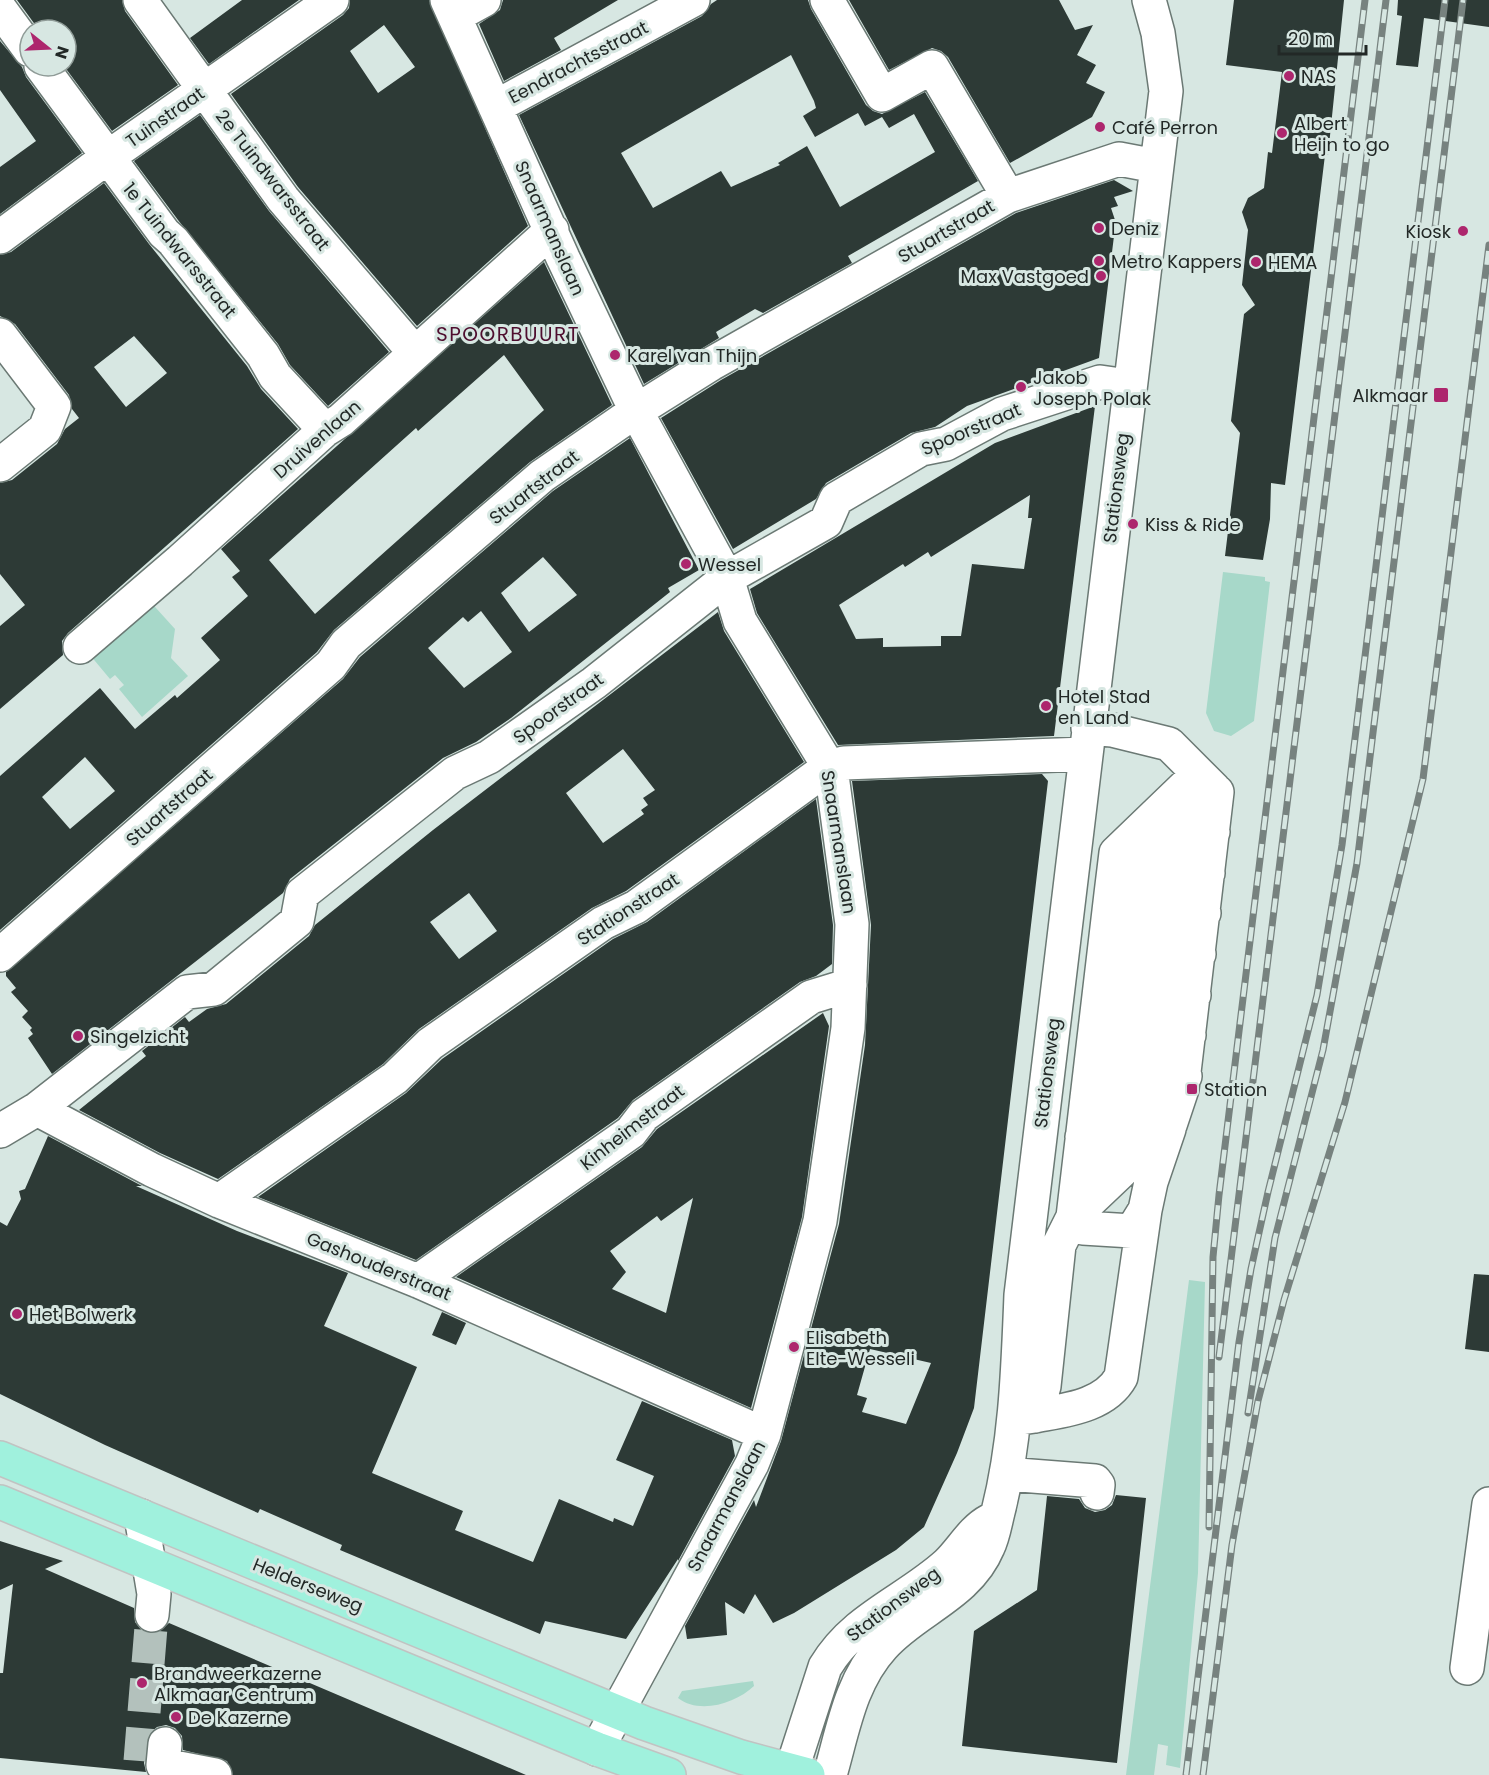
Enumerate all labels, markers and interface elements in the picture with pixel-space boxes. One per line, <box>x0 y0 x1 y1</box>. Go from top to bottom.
street label: Eendrachtsstraat <box>504 15 652 109</box>
north arrow <box>18 18 78 78</box>
scale bar <box>1279 18 1366 56</box>
text: 20 m <box>1288 26 1333 51</box>
text: N <box>49 43 75 62</box>
place label: NAS <box>1301 64 1336 89</box>
marker: NAS <box>1282 69 1296 83</box>
street label: Tuinstraat <box>121 81 209 153</box>
street label: 2e Tuindwarsstraat <box>210 104 336 256</box>
place label: Albert Heijn to go <box>1294 111 1389 157</box>
place label: Café Perron <box>1112 115 1218 140</box>
marker: Café Perron <box>1093 120 1107 134</box>
marker: Albert Heijn to go <box>1275 126 1289 140</box>
street label: Snaarmanslaan <box>509 157 591 299</box>
street label: 1e Tuindwarsstraat <box>118 177 242 323</box>
street label: Stuartstraat <box>893 193 999 269</box>
place label: Deniz <box>1111 216 1159 241</box>
place label: Kiosk <box>1406 219 1452 244</box>
marker: Deniz <box>1092 221 1106 235</box>
marker: Kiosk <box>1456 224 1470 238</box>
place label: Metro Kappers <box>1111 249 1242 274</box>
place label: HEMA <box>1268 250 1317 275</box>
marker: Metro Kappers <box>1092 254 1106 268</box>
marker: HEMA <box>1249 255 1263 269</box>
place label: Max Vastgoed <box>961 264 1089 289</box>
marker: Max Vastgoed <box>1094 269 1108 283</box>
district label: SPOORBUURT <box>436 320 580 348</box>
place label: Karel van Thijn <box>627 343 757 368</box>
marker: Karel van Thijn <box>608 348 622 362</box>
place label: Jakob Joseph Polak <box>1033 365 1152 411</box>
marker: Jakob Joseph Polak <box>1014 380 1028 394</box>
place label: Alkmaar <box>1353 383 1428 408</box>
marker: Alkmaar <box>1432 386 1450 404</box>
street label: Druivenlaan <box>268 394 366 484</box>
street label: Spoorstraat <box>917 397 1025 461</box>
street label: Stationsweg <box>1097 431 1135 545</box>
street label: Stuartstraat <box>484 444 584 530</box>
place label: Kiss & Ride <box>1145 512 1241 537</box>
marker: Kiss & Ride <box>1126 517 1140 531</box>
place label: Wessel <box>698 552 761 577</box>
marker: Wessel <box>679 557 693 571</box>
street label: Spoorstraat <box>508 667 608 749</box>
place label: Hotel Stad en Land <box>1058 684 1150 730</box>
marker: Hotel Stad en Land <box>1039 699 1053 713</box>
street label: Stuartstraat <box>120 762 218 852</box>
street label: Snaarmanslaan <box>815 768 863 916</box>
street label: Stationstraat <box>572 867 684 951</box>
street label: Stationsweg <box>1028 1016 1066 1130</box>
place label: Singelzicht <box>90 1024 186 1049</box>
marker: Singelzicht <box>71 1029 85 1043</box>
place label: Station <box>1204 1077 1267 1102</box>
street label: Kinheimstraat <box>575 1078 689 1176</box>
marker: Station <box>1185 1082 1199 1096</box>
street label: Gashouderstraat <box>303 1226 455 1306</box>
place label: Het Bolwerk <box>29 1302 134 1327</box>
marker: Het Bolwerk <box>10 1307 24 1321</box>
place label: Elisabeth Elte-Wesseli <box>806 1325 915 1371</box>
marker: Elisabeth Elte-Wesseli <box>787 1340 801 1354</box>
street label: Snaarmanslaan <box>681 1436 771 1576</box>
street label: Helderseweg <box>249 1552 367 1618</box>
street label: Stationsweg <box>841 1561 945 1647</box>
place label: Brandweerkazerne Alkmaar Centrum <box>154 1661 322 1707</box>
marker: Brandweerkazerne Alkmaar Centrum <box>135 1676 149 1690</box>
place label: De Kazerne <box>188 1705 288 1730</box>
marker: De Kazerne <box>169 1710 183 1724</box>

